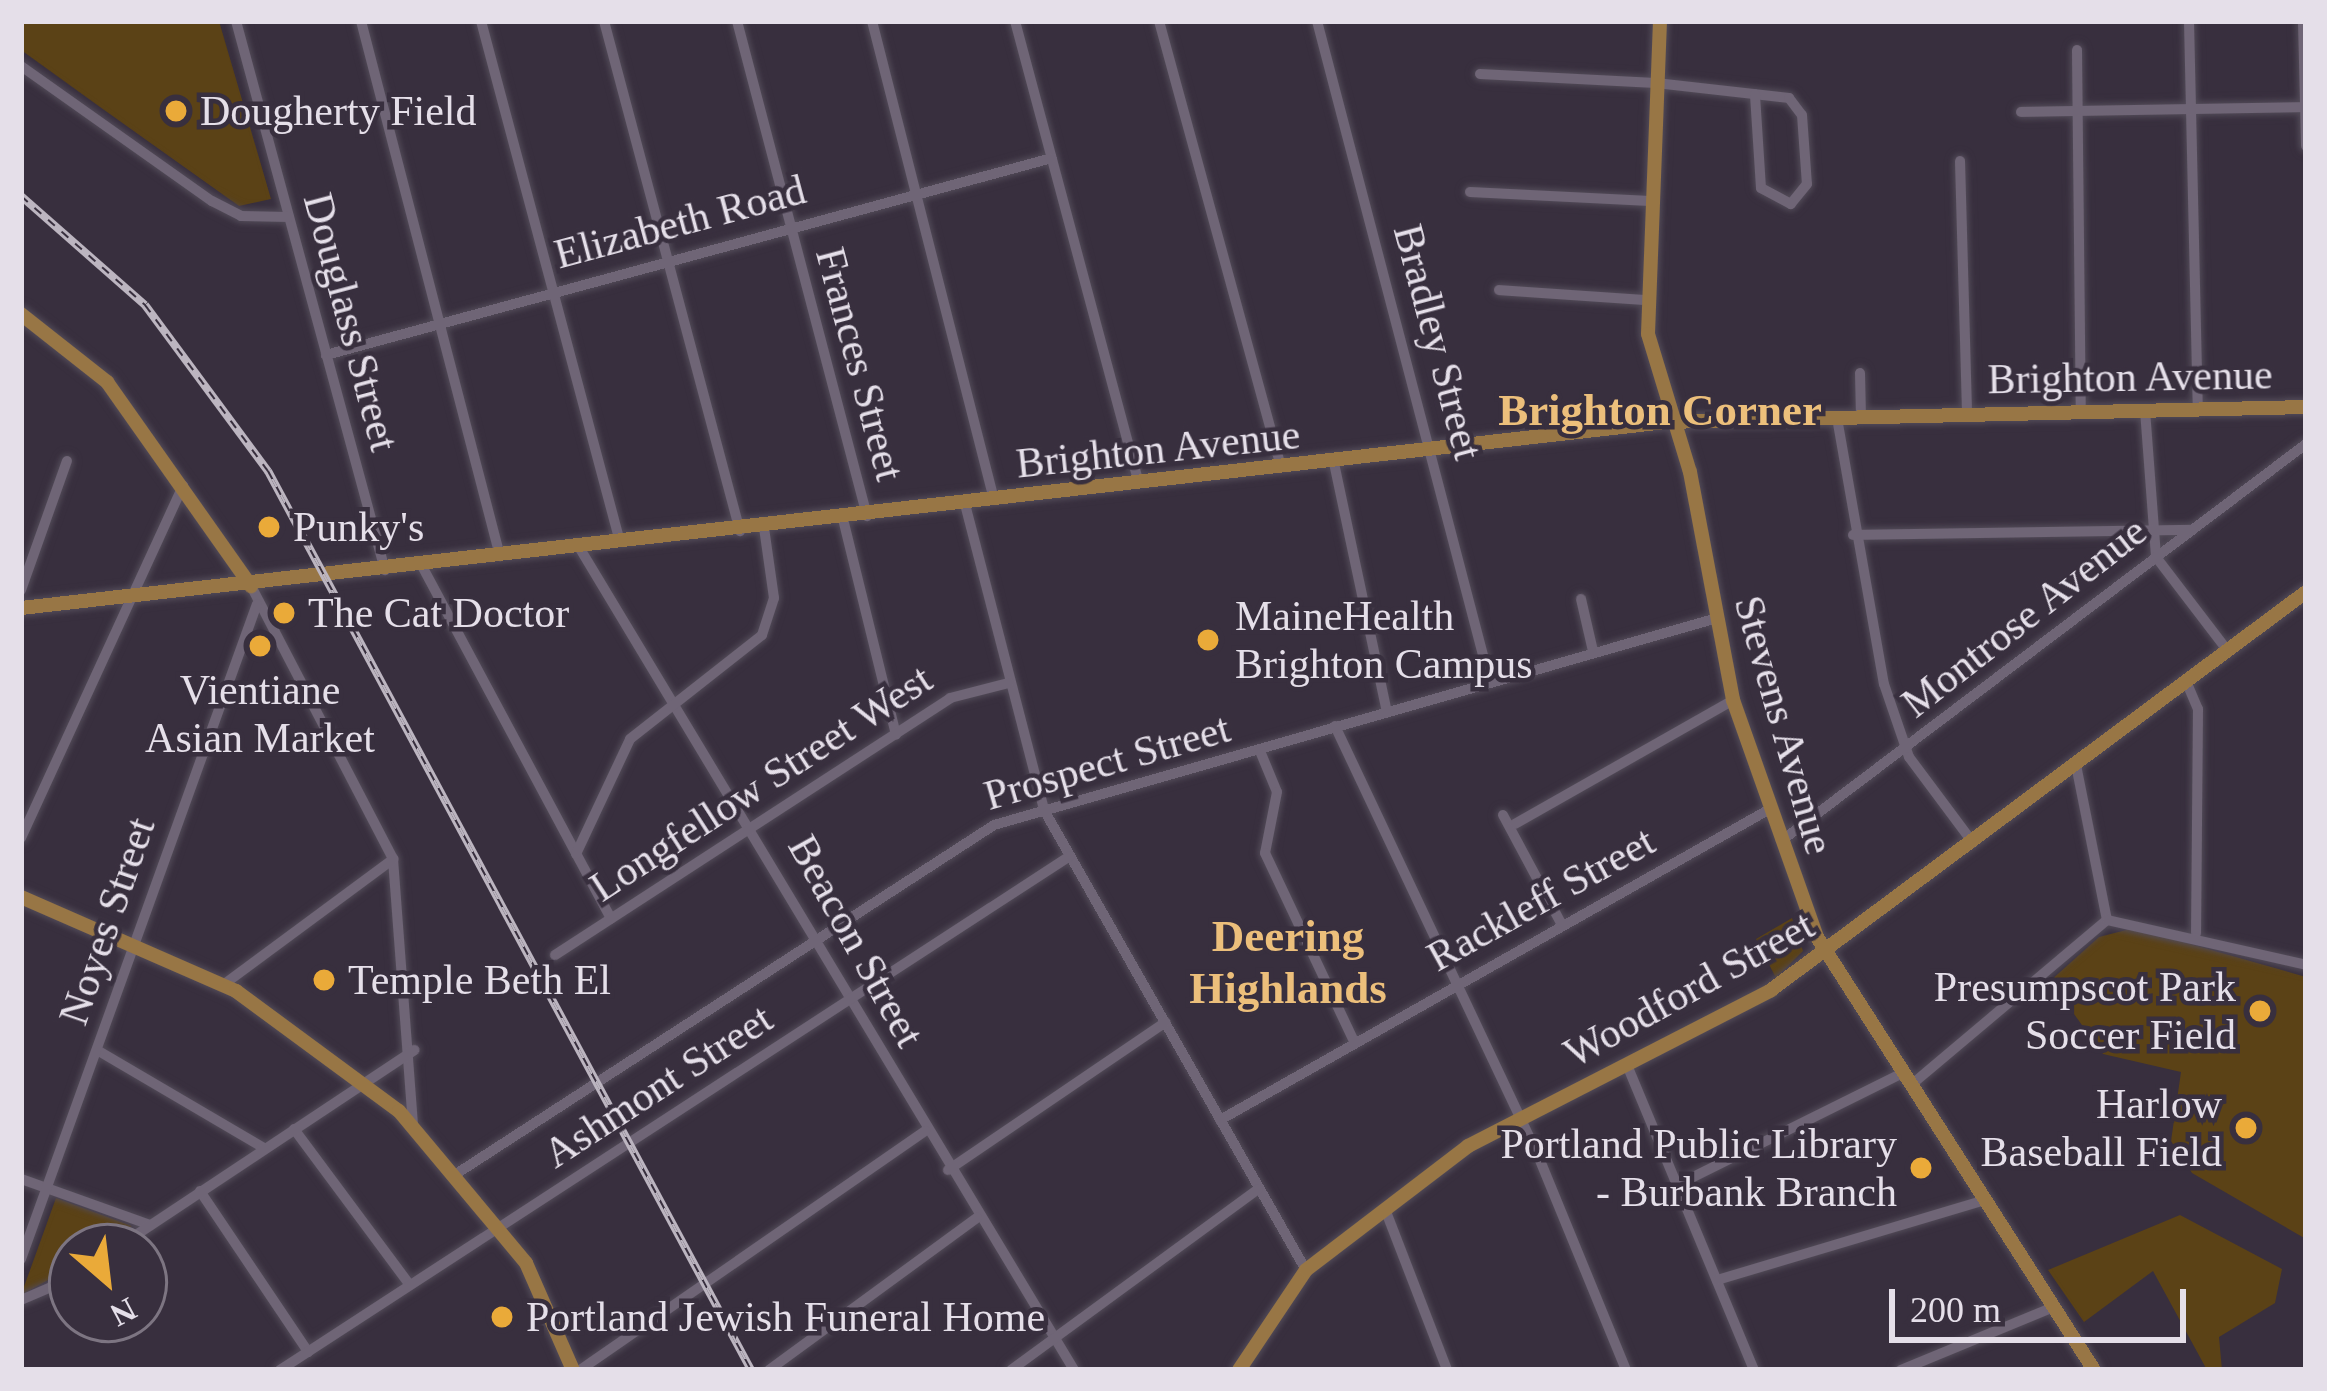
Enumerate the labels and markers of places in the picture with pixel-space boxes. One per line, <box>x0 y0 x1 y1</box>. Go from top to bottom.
place label: Dougherty Field <box>200 86 476 136</box>
marker: Dougherty Field <box>163 98 189 124</box>
place label: Punky's <box>293 502 424 552</box>
marker: Punky's <box>256 514 282 540</box>
place label: The Cat Doctor <box>308 588 569 638</box>
place label: MaineHealth Brighton Campus <box>1235 591 1533 690</box>
marker: The Cat Doctor <box>271 600 297 626</box>
marker: MaineHealth Brighton Campus <box>1192 624 1224 656</box>
marker: Vientiane Asian Market <box>247 633 273 659</box>
place label: Vientiane Asian Market <box>145 665 375 764</box>
place label: Temple Beth El <box>348 955 611 1005</box>
place label: Presumpscot Park Soccer Field <box>1934 962 2236 1060</box>
marker: Temple Beth El <box>311 967 337 993</box>
marker: Presumpscot Park Soccer Field <box>2247 998 2273 1024</box>
place label: Harlow Baseball Field <box>1981 1079 2222 1178</box>
marker: Harlow Baseball Field <box>2233 1115 2259 1141</box>
place label: Portland Public Library - Burbank Branch <box>1500 1119 1897 1218</box>
marker: Portland Public Library - Burbank Branch <box>1908 1155 1934 1181</box>
place label: Portland Jewish Funeral Home <box>526 1292 1045 1342</box>
marker: Portland Jewish Funeral Home <box>489 1304 515 1330</box>

